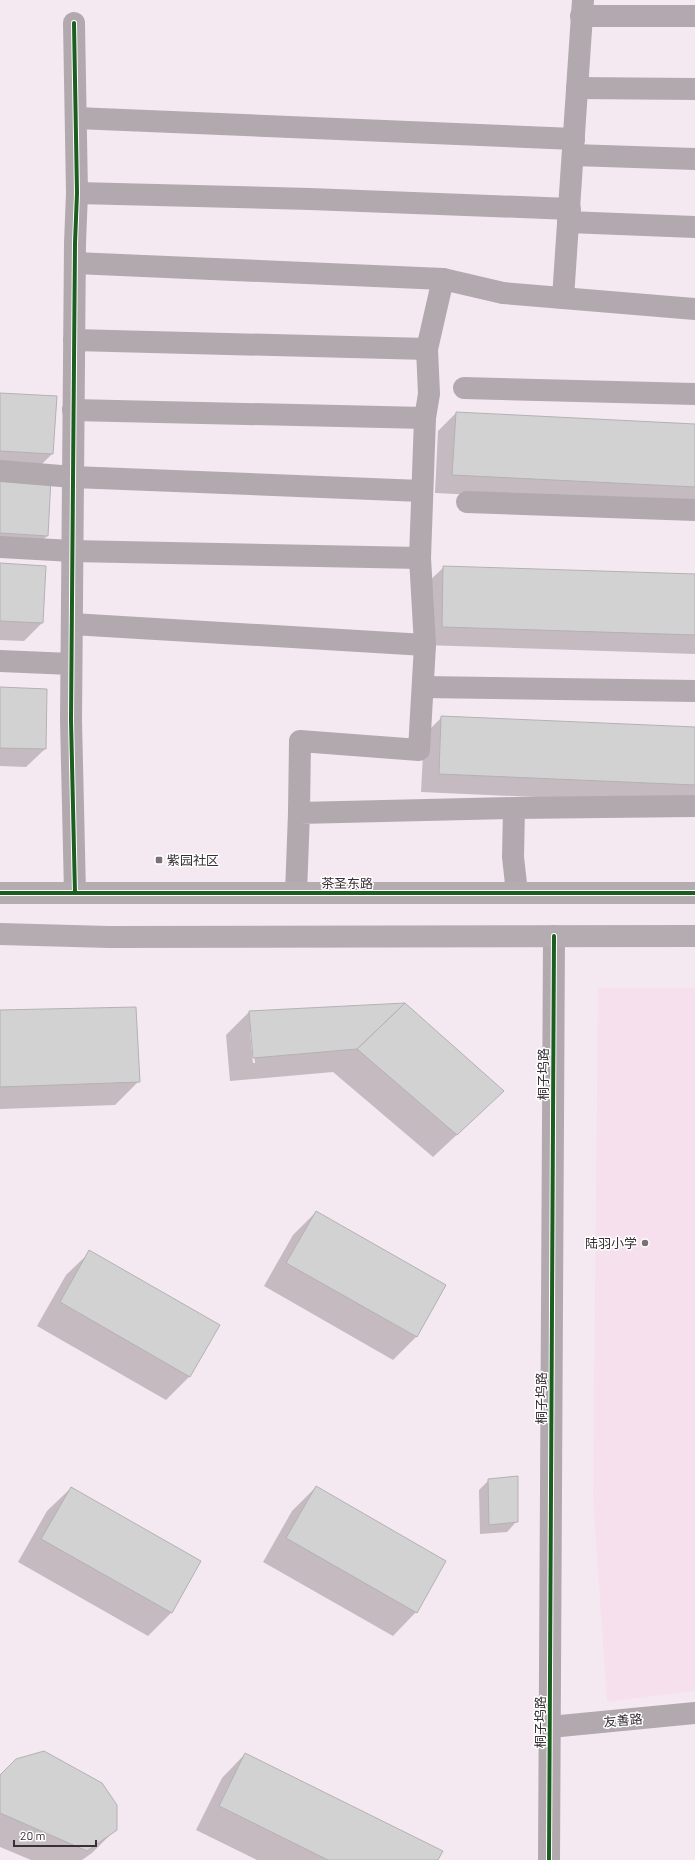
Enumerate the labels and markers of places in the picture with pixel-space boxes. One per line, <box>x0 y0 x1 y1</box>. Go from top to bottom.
place label: 紫园社区 <box>167 852 219 868</box>
marker: 紫园社区 <box>154 855 164 865</box>
place label: 陆羽小学 <box>585 1235 637 1251</box>
marker: 陆羽小学 <box>640 1238 650 1248</box>

